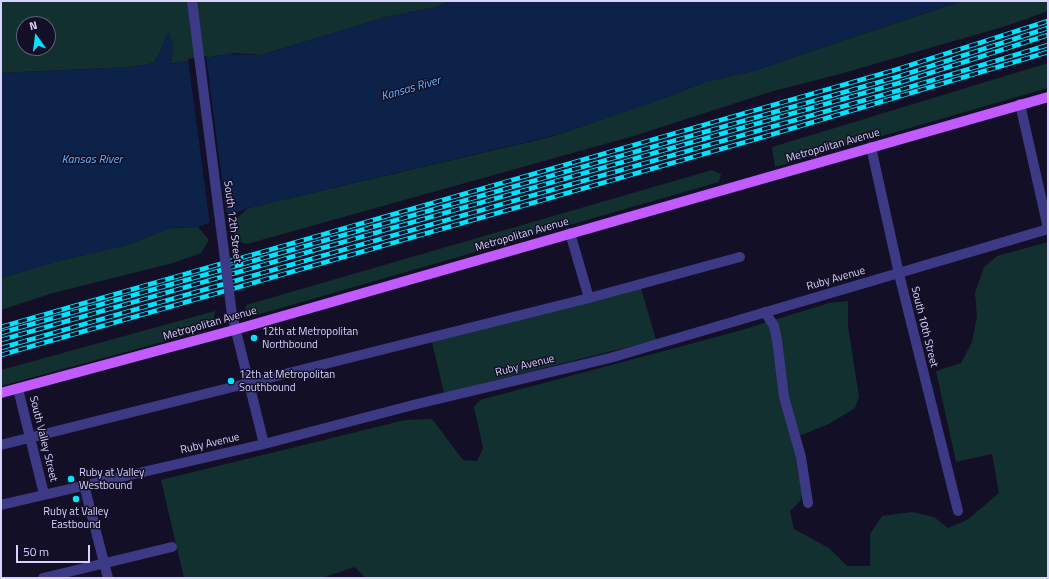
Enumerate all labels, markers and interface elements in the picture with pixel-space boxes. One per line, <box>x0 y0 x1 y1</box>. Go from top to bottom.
north arrow <box>16 16 56 56</box>
text: N <box>28 17 39 34</box>
water label: Kansas River <box>380 74 442 104</box>
street label: Metropolitan Avenue <box>785 126 881 166</box>
water label: Kansas River <box>62 153 122 167</box>
street label: South 12th Street <box>220 180 244 264</box>
street label: Metropolitan Avenue <box>474 215 570 255</box>
street label: Ruby Avenue <box>805 264 867 294</box>
street label: South 10th Street <box>908 285 940 369</box>
street label: Metropolitan Avenue <box>162 304 258 344</box>
place label: 12th at Metropolitan Northbound <box>262 325 358 351</box>
marker: 12th at Metropolitan Northbound <box>249 333 259 343</box>
street label: Ruby Avenue <box>494 352 556 380</box>
place label: 12th at Metropolitan Southbound <box>239 368 335 394</box>
marker: 12th at Metropolitan Southbound <box>226 376 236 386</box>
street label: South Valley Street <box>26 395 60 483</box>
street label: Ruby Avenue <box>179 431 241 457</box>
place label: Ruby at Valley Westbound <box>79 466 144 492</box>
marker: Ruby at Valley Westbound <box>66 474 76 484</box>
marker: Ruby at Valley Eastbound <box>71 494 81 504</box>
place label: Ruby at Valley Eastbound <box>43 505 109 531</box>
scale bar <box>18 537 92 563</box>
text: 50 m <box>23 542 49 561</box>

